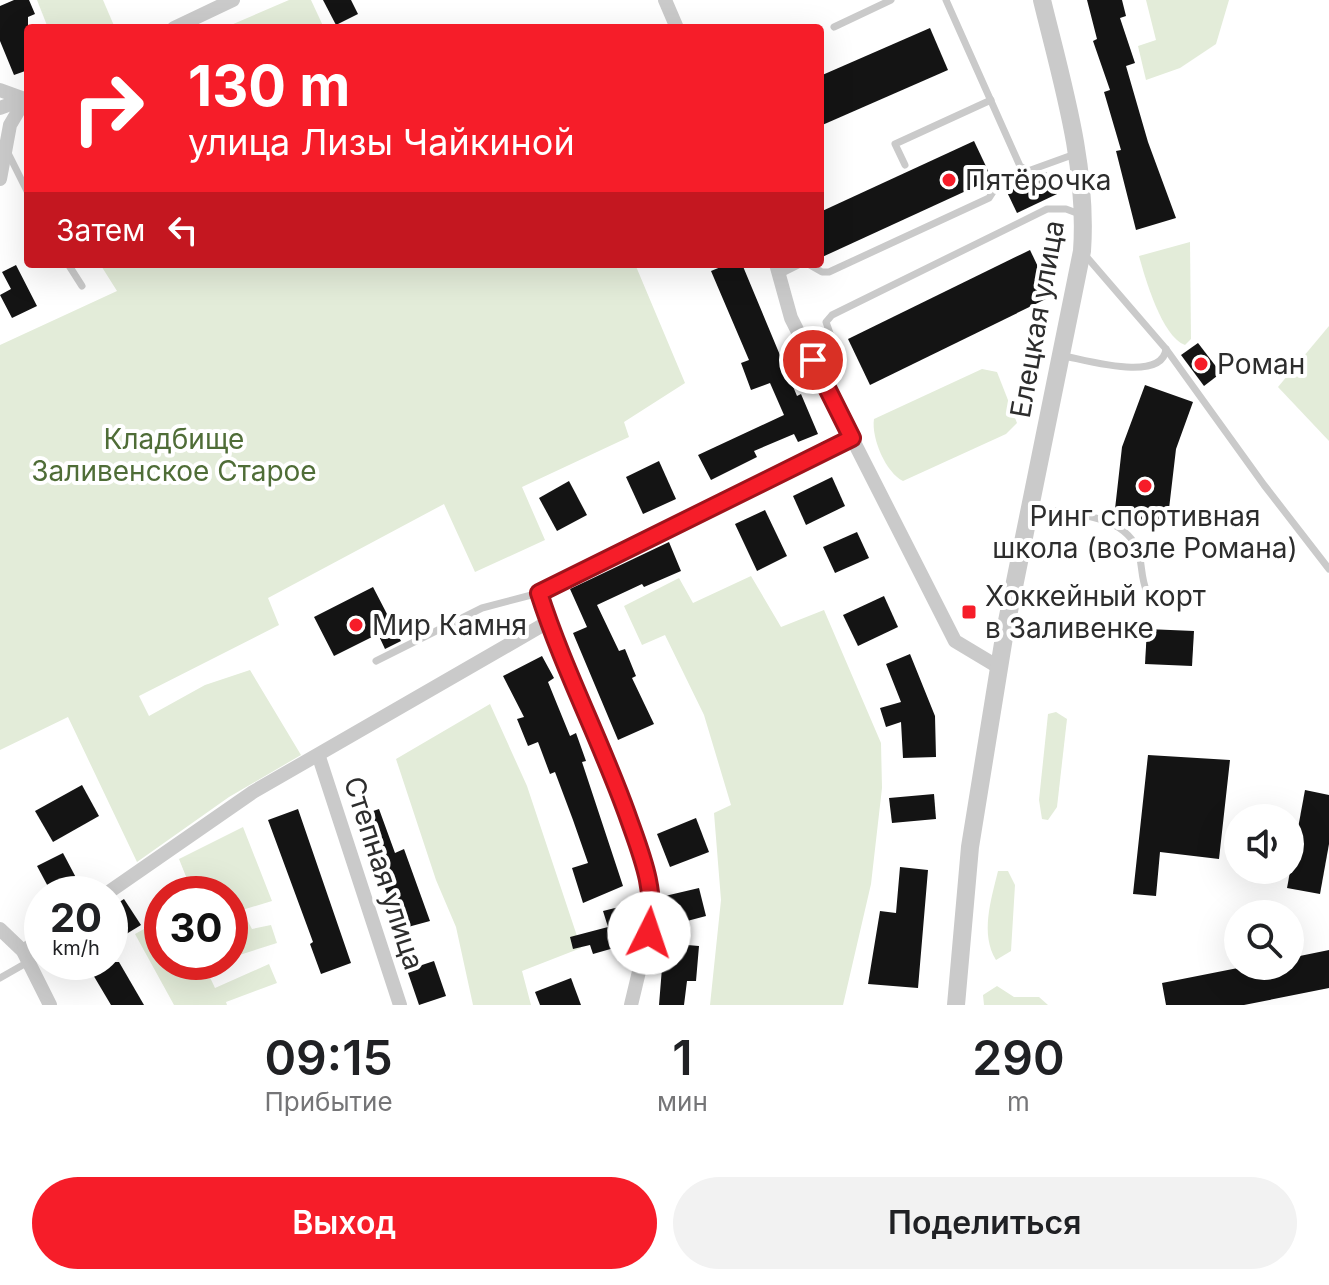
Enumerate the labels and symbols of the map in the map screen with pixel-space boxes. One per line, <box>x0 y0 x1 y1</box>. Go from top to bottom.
place label: Пятёрочка <box>965 163 1112 197</box>
marker: Пятёрочка <box>940 171 958 189</box>
street label: Елецкая улица <box>1003 218 1071 420</box>
pin <box>779 326 847 394</box>
place label: Роман <box>1217 347 1305 381</box>
marker: Роман <box>1192 355 1210 373</box>
park label: Кладбище Заливенское Старое <box>31 422 317 488</box>
marker: Ринг спортивная школа (возле Романа) <box>1136 477 1154 495</box>
place label: Ринг спортивная школа (возле Романа) <box>992 499 1298 565</box>
place label: Хоккейный корт в Заливенке <box>985 579 1206 645</box>
marker: Хоккейный корт в Заливенке <box>960 603 978 621</box>
place label: Мир Камня <box>372 608 527 642</box>
marker: Мир Камня <box>347 616 365 634</box>
street label: Степная улица <box>337 772 431 974</box>
speed limit sign: 30 <box>144 876 248 980</box>
position arrow <box>607 891 691 975</box>

